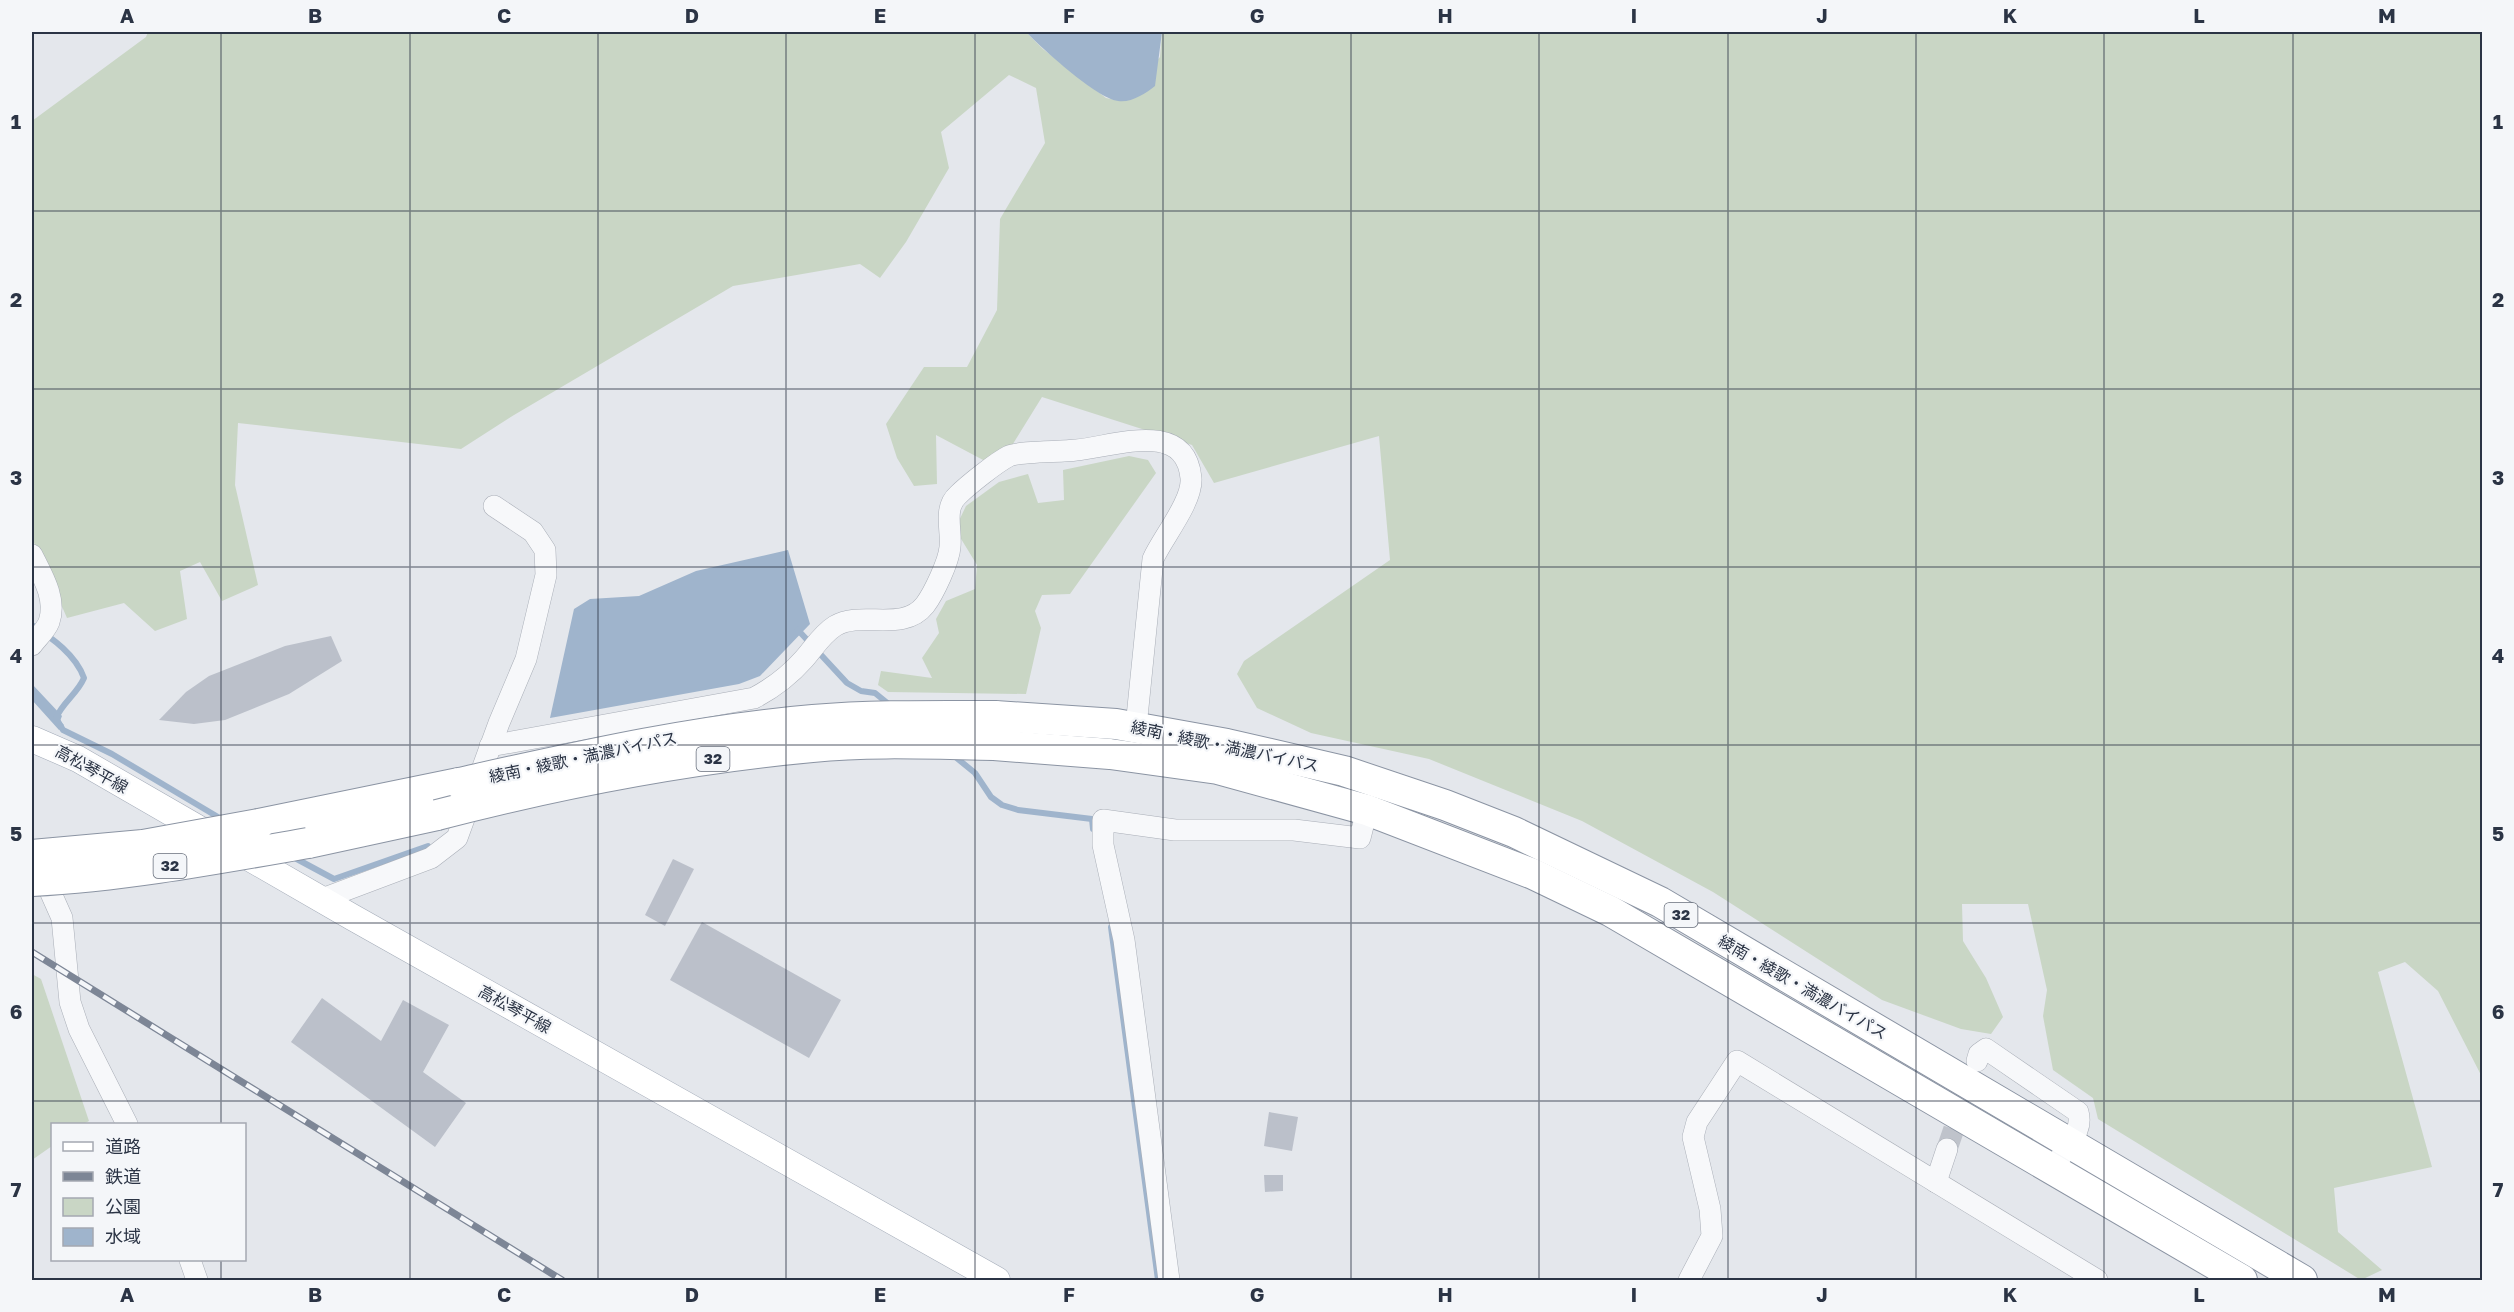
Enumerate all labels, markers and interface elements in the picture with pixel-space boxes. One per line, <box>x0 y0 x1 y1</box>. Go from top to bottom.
text: A <box>120 3 134 27</box>
text: B <box>308 3 322 27</box>
text: C <box>497 3 511 27</box>
text: D <box>685 3 699 27</box>
text: E <box>874 3 886 27</box>
text: F <box>1063 3 1075 27</box>
text: G <box>1250 3 1264 27</box>
text: H <box>1437 3 1453 27</box>
text: I <box>1631 3 1637 27</box>
text: J <box>1816 3 1828 27</box>
text: K <box>2003 3 2018 27</box>
text: L <box>2193 3 2205 27</box>
text: M <box>2378 3 2396 27</box>
text: 1 <box>11 109 21 133</box>
text: 1 <box>2493 109 2503 133</box>
text: 2 <box>10 287 22 311</box>
text: 2 <box>2492 287 2504 311</box>
text: 3 <box>10 465 22 489</box>
text: 3 <box>2492 465 2504 489</box>
text: 4 <box>10 643 22 667</box>
text: 4 <box>2492 643 2504 667</box>
street label: 綾南・綾歌・満濃バイパス <box>1129 716 1321 776</box>
street label: 綾南・綾歌・満濃バイパス <box>487 727 679 787</box>
street label: 高松琴平線 <box>52 741 132 797</box>
road number: 32 <box>696 747 730 771</box>
text: 5 <box>10 821 22 845</box>
text: 5 <box>2492 821 2504 845</box>
road number: 32 <box>154 854 186 878</box>
road number: 32 <box>1664 903 1698 927</box>
street label: 綾南・綾歌・満濃バイパス <box>1715 930 1891 1044</box>
street label: 高松琴平線 <box>475 981 555 1037</box>
text: 6 <box>10 999 22 1023</box>
text: 6 <box>2492 999 2504 1023</box>
legend <box>51 1123 246 1261</box>
text: 道路 <box>105 1135 141 1157</box>
text: 鉄道 <box>105 1165 141 1187</box>
text: 7 <box>11 1177 22 1201</box>
text: 7 <box>2493 1177 2504 1201</box>
text: 公園 <box>105 1195 141 1217</box>
text: 水域 <box>105 1225 141 1247</box>
text: A <box>120 1282 134 1306</box>
text: B <box>308 1282 322 1306</box>
text: C <box>497 1282 511 1306</box>
text: D <box>685 1282 699 1306</box>
text: E <box>874 1282 886 1306</box>
text: F <box>1063 1282 1075 1306</box>
text: G <box>1250 1282 1264 1306</box>
text: H <box>1437 1282 1453 1306</box>
text: I <box>1631 1282 1637 1306</box>
text: J <box>1816 1282 1828 1306</box>
text: K <box>2003 1282 2018 1306</box>
text: L <box>2193 1282 2205 1306</box>
text: M <box>2378 1282 2396 1306</box>

